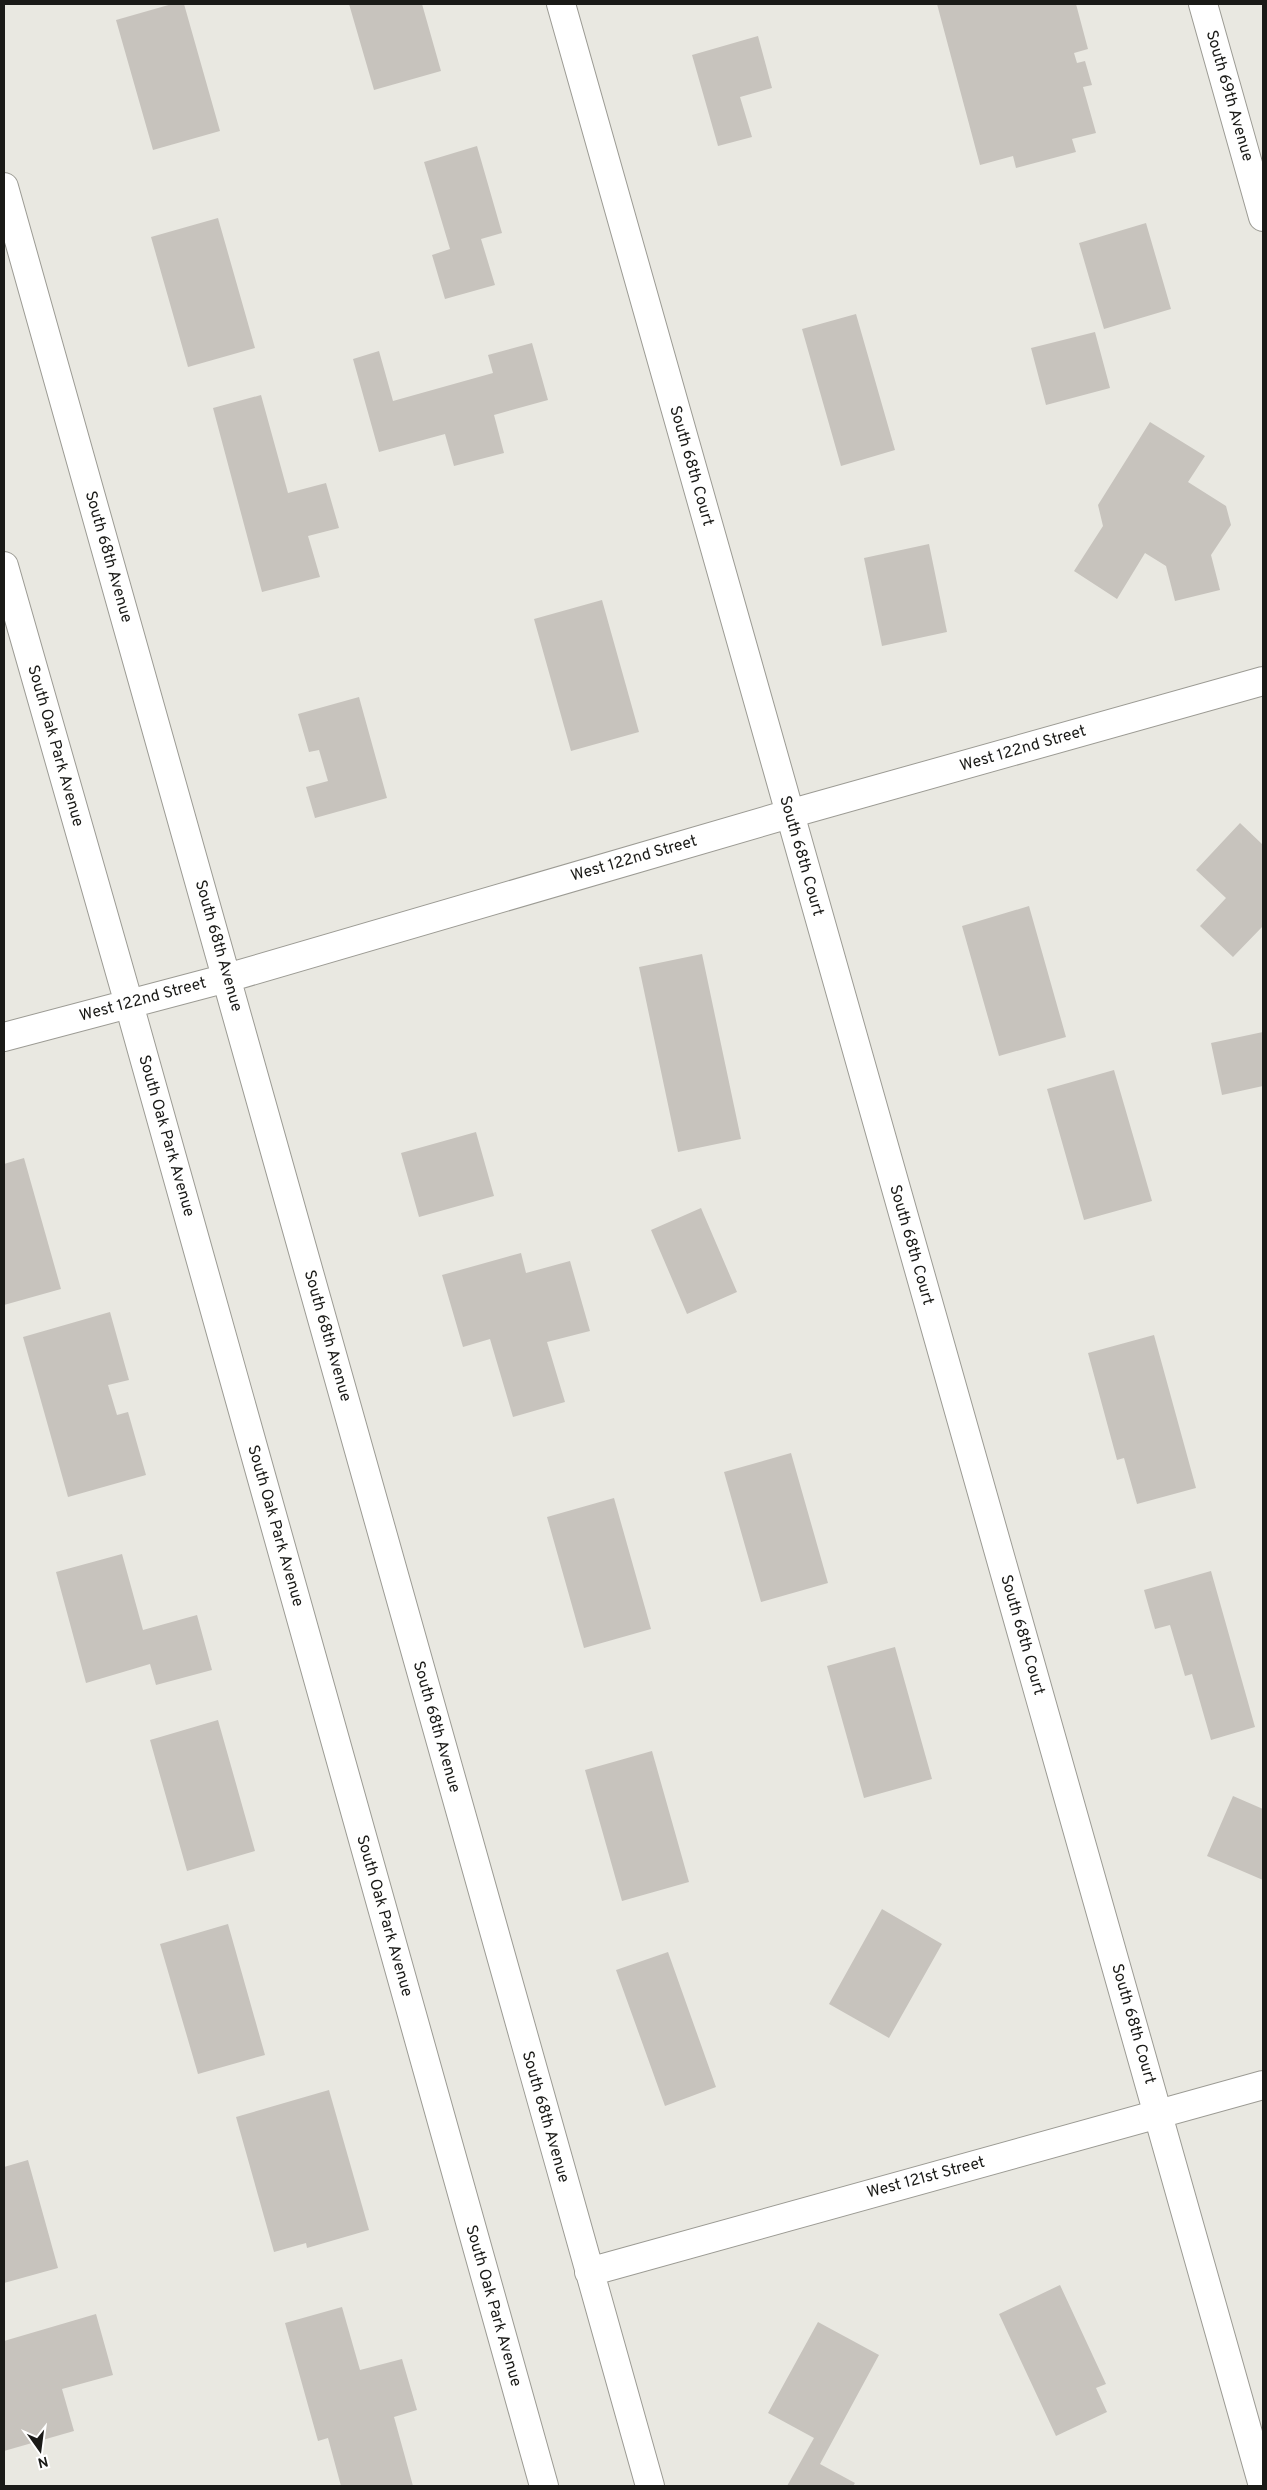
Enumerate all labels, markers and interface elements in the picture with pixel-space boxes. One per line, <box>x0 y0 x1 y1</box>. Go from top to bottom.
street label: South 69th Avenue <box>1201 28 1257 164</box>
street label: South 68th Court <box>664 404 718 528</box>
street label: South 68th Avenue <box>80 489 136 625</box>
street label: South Oak Park Avenue <box>22 663 88 829</box>
street label: West 122nd Street <box>958 721 1088 777</box>
street label: South 68th Court <box>774 794 828 918</box>
street label: West 122nd Street <box>569 831 699 887</box>
street label: South 68th Avenue <box>190 878 246 1014</box>
street label: West 122nd Street <box>77 973 209 1027</box>
street label: South Oak Park Avenue <box>133 1053 199 1219</box>
street label: South 68th Court <box>884 1183 938 1307</box>
street label: South 68th Avenue <box>299 1268 355 1404</box>
street label: South Oak Park Avenue <box>242 1443 308 1609</box>
street label: South 68th Court <box>995 1573 1049 1697</box>
street label: South 68th Avenue <box>408 1659 464 1795</box>
street label: South Oak Park Avenue <box>351 1833 417 1999</box>
street label: South 68th Court <box>1106 1962 1160 2086</box>
street label: South 68th Avenue <box>517 2049 573 2185</box>
street label: West 121st Street <box>865 2153 987 2203</box>
street label: South Oak Park Avenue <box>460 2223 526 2389</box>
north arrow <box>15 2425 65 2475</box>
text: N <box>36 2452 50 2471</box>

